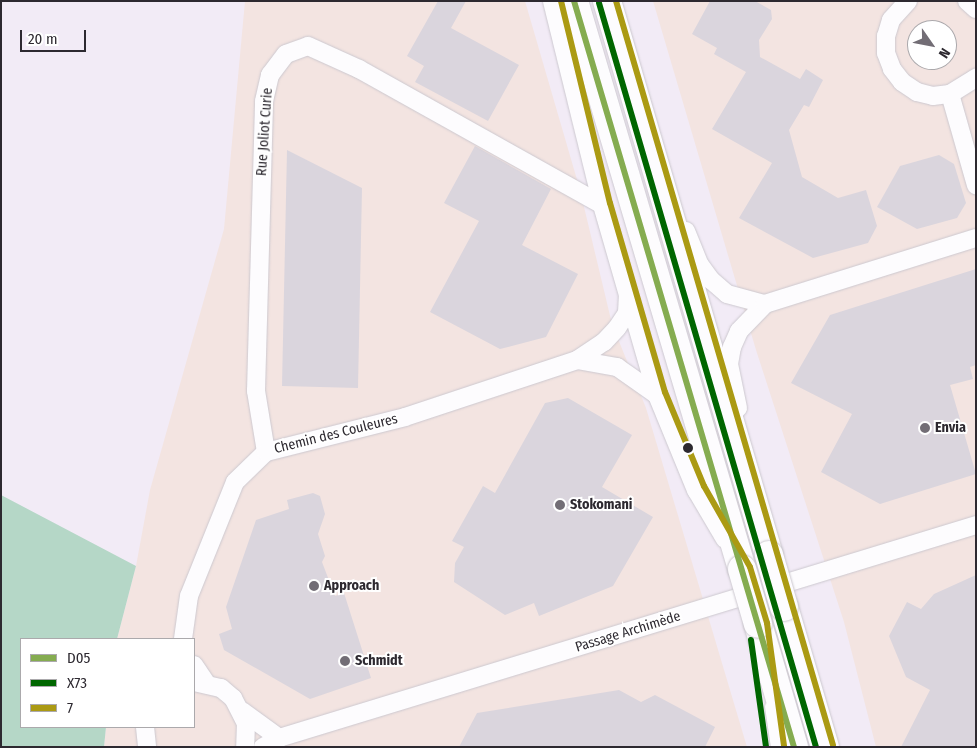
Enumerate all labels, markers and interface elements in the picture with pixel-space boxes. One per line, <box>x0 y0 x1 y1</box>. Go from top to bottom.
scale bar <box>22 20 89 52</box>
north arrow <box>907 20 957 70</box>
text: 20 m <box>28 30 58 48</box>
text: N <box>935 45 954 61</box>
street label: Rue Joliot Curie <box>254 87 276 177</box>
street label: Chemin des Couleures <box>273 411 399 457</box>
place label: Envia <box>935 420 966 436</box>
marker: Envia <box>919 422 931 434</box>
unlabelled marker <box>683 443 693 453</box>
place label: Stokomani <box>570 497 632 513</box>
marker: Stokomani <box>554 499 566 511</box>
place label: Approach <box>324 578 379 594</box>
marker: Approach <box>308 580 320 592</box>
street label: Passage Archimède <box>573 608 683 656</box>
legend <box>20 638 195 728</box>
text: D05 <box>67 649 90 667</box>
place label: Schmidt <box>355 653 403 669</box>
marker: Schmidt <box>339 655 351 667</box>
text: X73 <box>67 674 87 692</box>
text: 7 <box>67 699 73 717</box>

